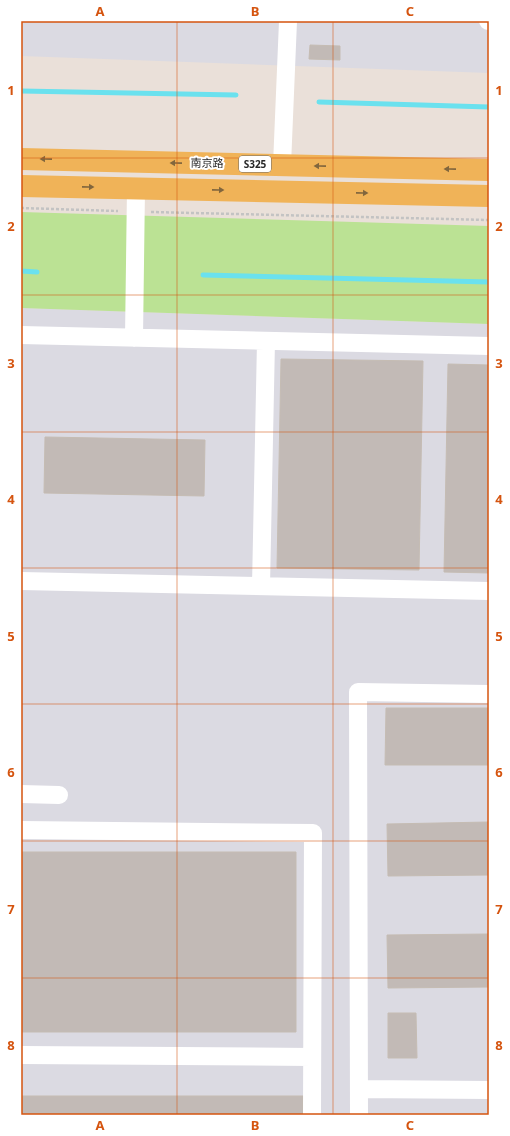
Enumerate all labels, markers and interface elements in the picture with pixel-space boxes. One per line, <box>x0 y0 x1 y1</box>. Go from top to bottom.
text: A <box>96 2 105 20</box>
text: B <box>251 2 259 20</box>
text: C <box>406 2 414 20</box>
text: 1 <box>7 81 15 99</box>
text: 1 <box>495 81 503 99</box>
street label: 南京路 <box>190 155 224 170</box>
one-way arrow <box>39 156 52 162</box>
road number: S325 <box>239 156 271 172</box>
one-way arrow <box>170 159 182 166</box>
one-way arrow <box>313 163 326 169</box>
one-way arrow <box>443 166 456 172</box>
one-way arrow <box>82 184 95 190</box>
one-way arrow <box>212 187 225 193</box>
one-way arrow <box>356 190 368 197</box>
text: 2 <box>7 217 15 235</box>
text: 2 <box>495 217 503 235</box>
text: 3 <box>7 354 15 372</box>
text: 3 <box>495 354 503 372</box>
text: 4 <box>7 490 15 508</box>
text: 4 <box>495 490 503 508</box>
text: 5 <box>7 627 15 645</box>
text: 5 <box>495 627 503 645</box>
text: 6 <box>7 763 15 781</box>
text: 6 <box>495 763 503 781</box>
text: 7 <box>7 900 15 918</box>
text: 7 <box>495 900 503 918</box>
text: 8 <box>7 1036 15 1054</box>
text: 8 <box>495 1036 503 1054</box>
text: A <box>96 1116 105 1134</box>
text: B <box>251 1116 259 1134</box>
text: C <box>406 1116 414 1134</box>

